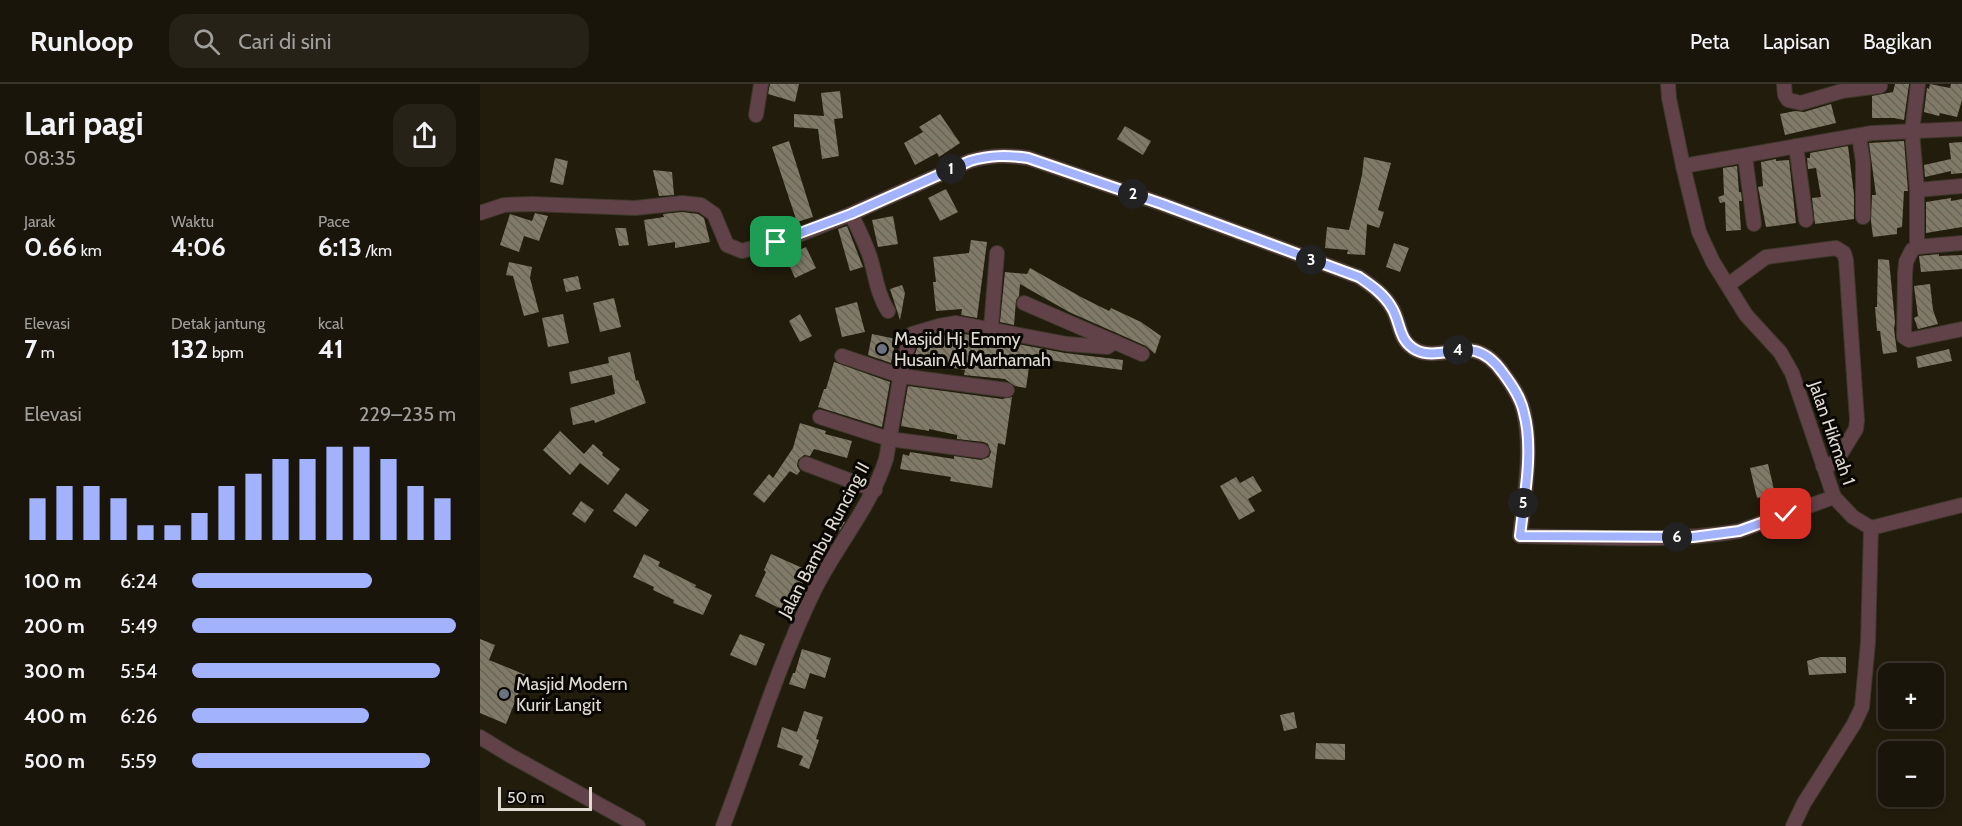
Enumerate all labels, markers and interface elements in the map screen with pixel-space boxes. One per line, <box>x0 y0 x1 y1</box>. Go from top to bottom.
search box <box>169 14 589 68</box>
text: Runloop <box>30 24 133 58</box>
icon: search <box>190 25 223 58</box>
text: Cari di sini <box>238 28 332 55</box>
text: Peta <box>1690 29 1730 54</box>
text: Lapisan <box>1763 29 1830 54</box>
text: Bagikan <box>1863 29 1932 54</box>
text: Lari pagi <box>24 103 144 143</box>
button: share <box>393 104 456 167</box>
text: 08:35 <box>24 146 76 170</box>
pin: 1 <box>936 154 966 184</box>
text: 1 <box>948 159 954 178</box>
pin: 2 <box>1118 179 1148 209</box>
text: 2 <box>1129 184 1137 203</box>
text: Jarak <box>24 212 55 231</box>
text: Waktu <box>171 212 214 231</box>
text: Pace <box>318 212 350 231</box>
pin <box>750 216 801 267</box>
icon: arrive <box>759 225 792 258</box>
text: 0.66 <box>24 231 77 263</box>
text: 4:06 <box>171 231 226 263</box>
text: 6:13 <box>318 231 362 263</box>
text: km <box>77 241 102 260</box>
text: /km <box>362 241 392 260</box>
pin: 3 <box>1296 245 1326 275</box>
text: 3 <box>1307 250 1315 269</box>
text: Elevasi <box>24 314 70 333</box>
text: Detak jantung <box>171 314 265 333</box>
text: kcal <box>318 314 344 333</box>
place label: Masjid Hj. Emmy Husain Al Marhamah <box>894 328 1051 371</box>
text: 7 <box>24 333 37 365</box>
text: 132 <box>171 333 208 365</box>
text: 41 <box>318 333 344 365</box>
pin: 4 <box>1443 335 1473 365</box>
text: 4 <box>1453 340 1463 359</box>
marker: Masjid Hj. Emmy Husain Al Marhamah <box>875 342 889 356</box>
text: m <box>37 343 55 362</box>
text: bpm <box>208 343 244 362</box>
street label: Jalan Hikmah 1 <box>1804 377 1860 488</box>
text: Elevasi <box>24 402 82 426</box>
text: 229–235 m <box>359 402 456 426</box>
street label: Jalan Bambu Runcing II <box>773 458 874 622</box>
pin: 5 <box>1508 488 1538 518</box>
pin <box>1760 488 1811 539</box>
text: 5 <box>1519 493 1527 512</box>
icon: check <box>1769 497 1802 530</box>
pin: 6 <box>1662 522 1692 552</box>
text: 6 <box>1673 527 1682 546</box>
text: 100 m <box>24 569 82 593</box>
text: 6:24 <box>120 569 158 593</box>
text: 200 m <box>24 614 85 638</box>
text: 5:49 <box>120 614 158 638</box>
text: 300 m <box>24 659 85 683</box>
text: 5:54 <box>120 659 157 683</box>
map controls <box>1878 663 1944 807</box>
button: + <box>1878 663 1944 729</box>
place label: Masjid Modern Kurir Langit <box>516 673 628 716</box>
marker: Masjid Modern Kurir Langit <box>497 687 511 701</box>
text: 400 m <box>24 704 87 728</box>
text: 6:26 <box>120 704 157 728</box>
button: − <box>1878 741 1944 807</box>
text: 500 m <box>24 749 85 773</box>
text: 5:59 <box>120 749 157 773</box>
scale bar <box>498 784 592 812</box>
text: 50 m <box>507 788 544 807</box>

